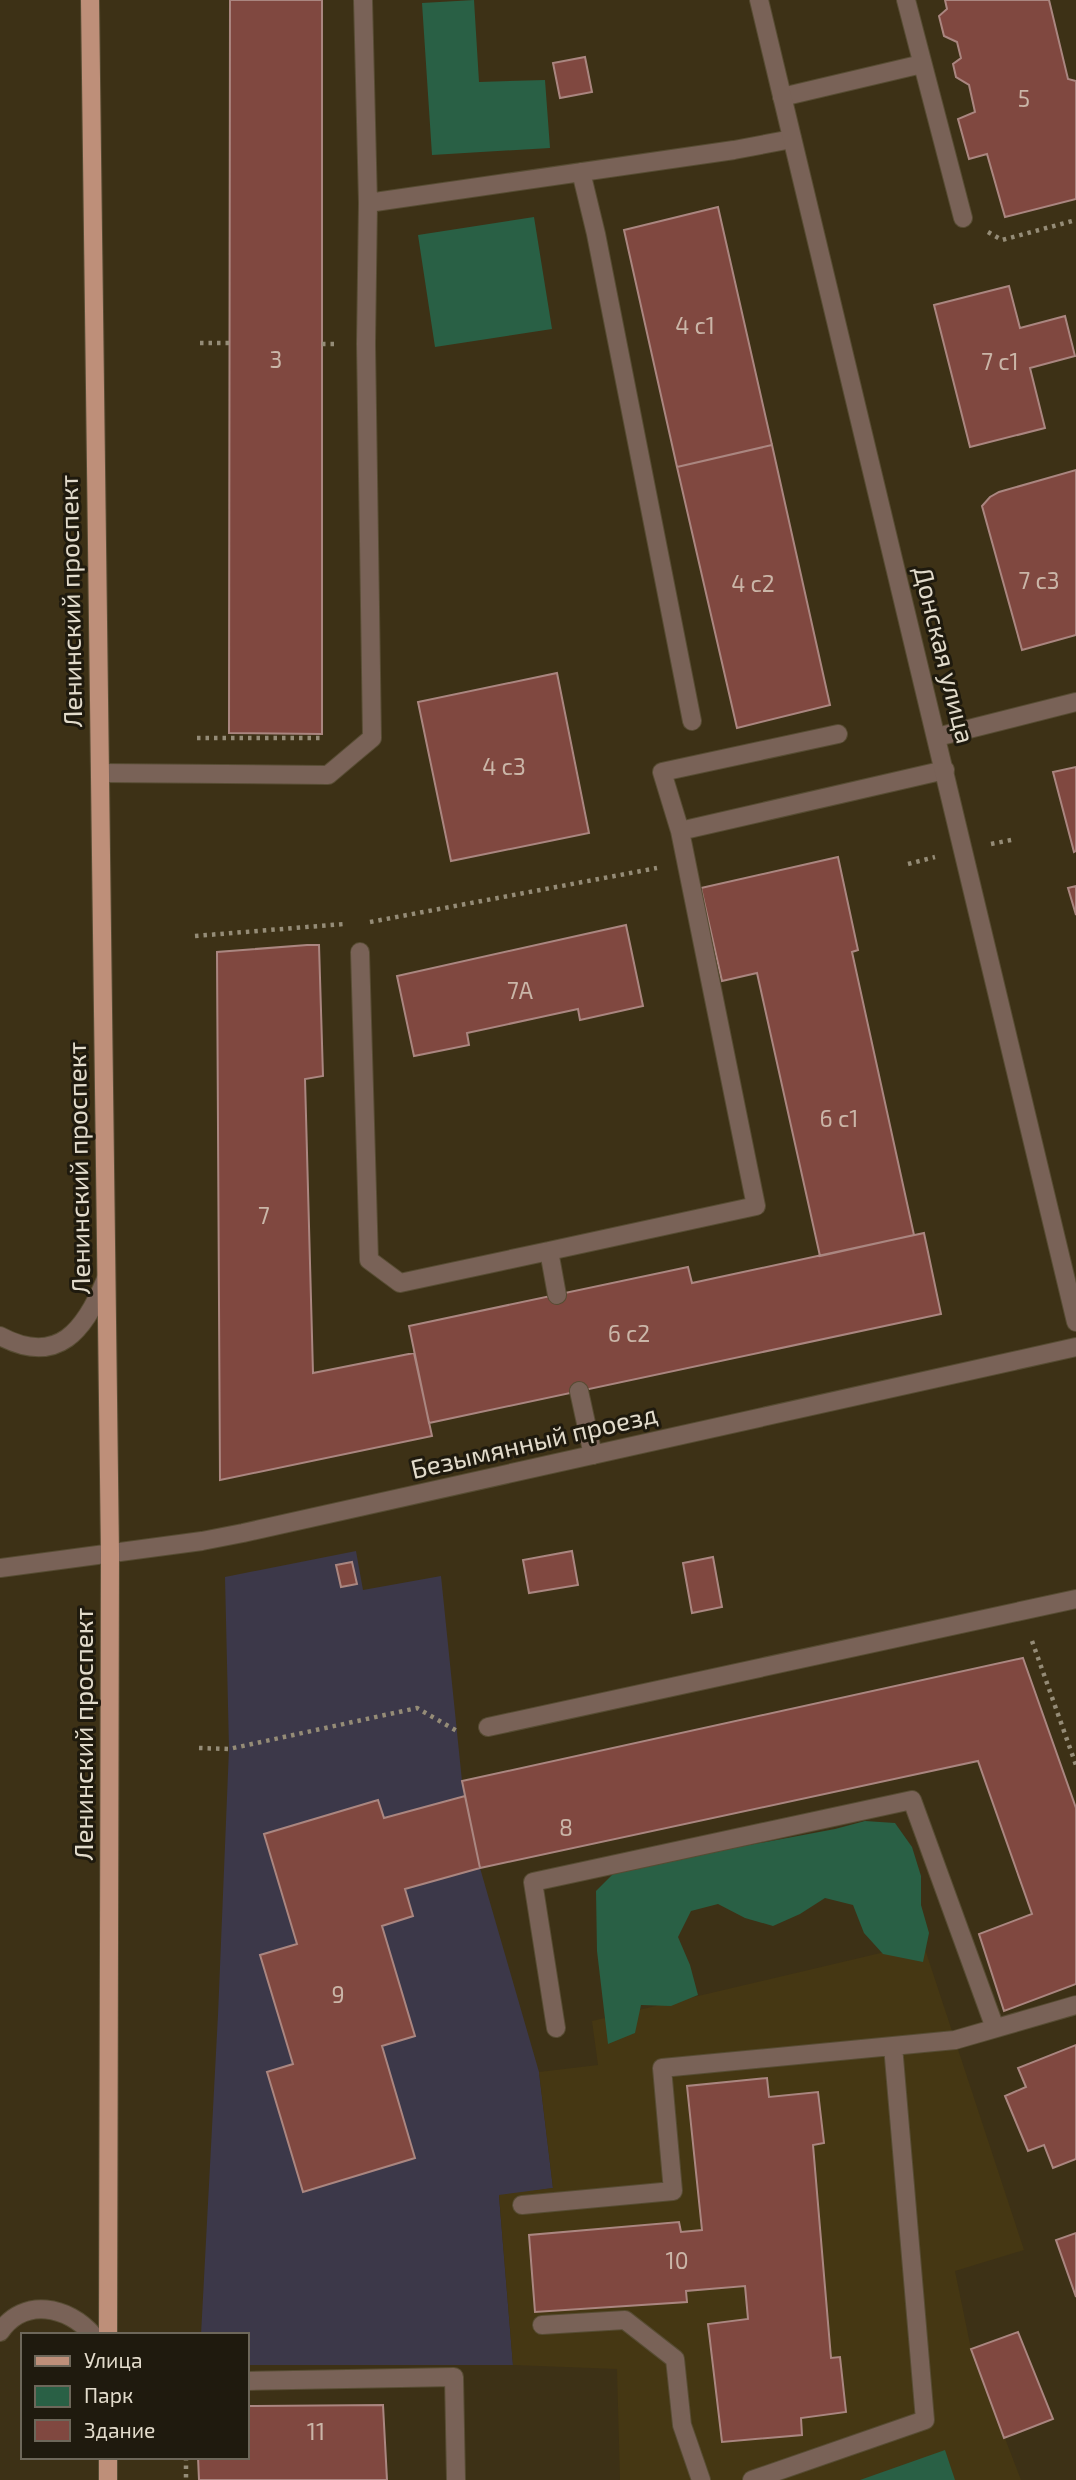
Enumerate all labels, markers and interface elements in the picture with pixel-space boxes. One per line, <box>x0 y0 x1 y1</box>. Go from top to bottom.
house number: 5 <box>1018 84 1030 112</box>
house number: 4 с1 <box>675 311 715 339</box>
house number: 3 <box>270 345 282 373</box>
house number: 7 с1 <box>981 347 1019 375</box>
street label: Ленинский проспект <box>52 474 87 728</box>
street label: Донская улица <box>907 563 982 747</box>
house number: 7 с3 <box>1018 566 1060 594</box>
house number: 4 с2 <box>731 569 775 597</box>
house number: 4 с3 <box>482 752 526 780</box>
house number: 7А <box>507 976 534 1004</box>
street label: Ленинский проспект <box>60 1041 95 1295</box>
house number: 6 с1 <box>820 1104 858 1132</box>
house number: 7 <box>258 1201 270 1229</box>
house number: 6 с2 <box>608 1319 650 1347</box>
street label: Безымянный проезд <box>407 1397 660 1484</box>
street label: Ленинский проспект <box>67 1607 98 1860</box>
house number: 8 <box>559 1813 573 1841</box>
house number: 9 <box>331 1980 345 2008</box>
house number: 10 <box>665 2246 689 2274</box>
legend <box>21 2333 248 2459</box>
text: Улица <box>84 2347 143 2372</box>
text: Парк <box>84 2382 133 2407</box>
text: Здание <box>84 2417 155 2442</box>
house number: 11 <box>307 2417 325 2445</box>

